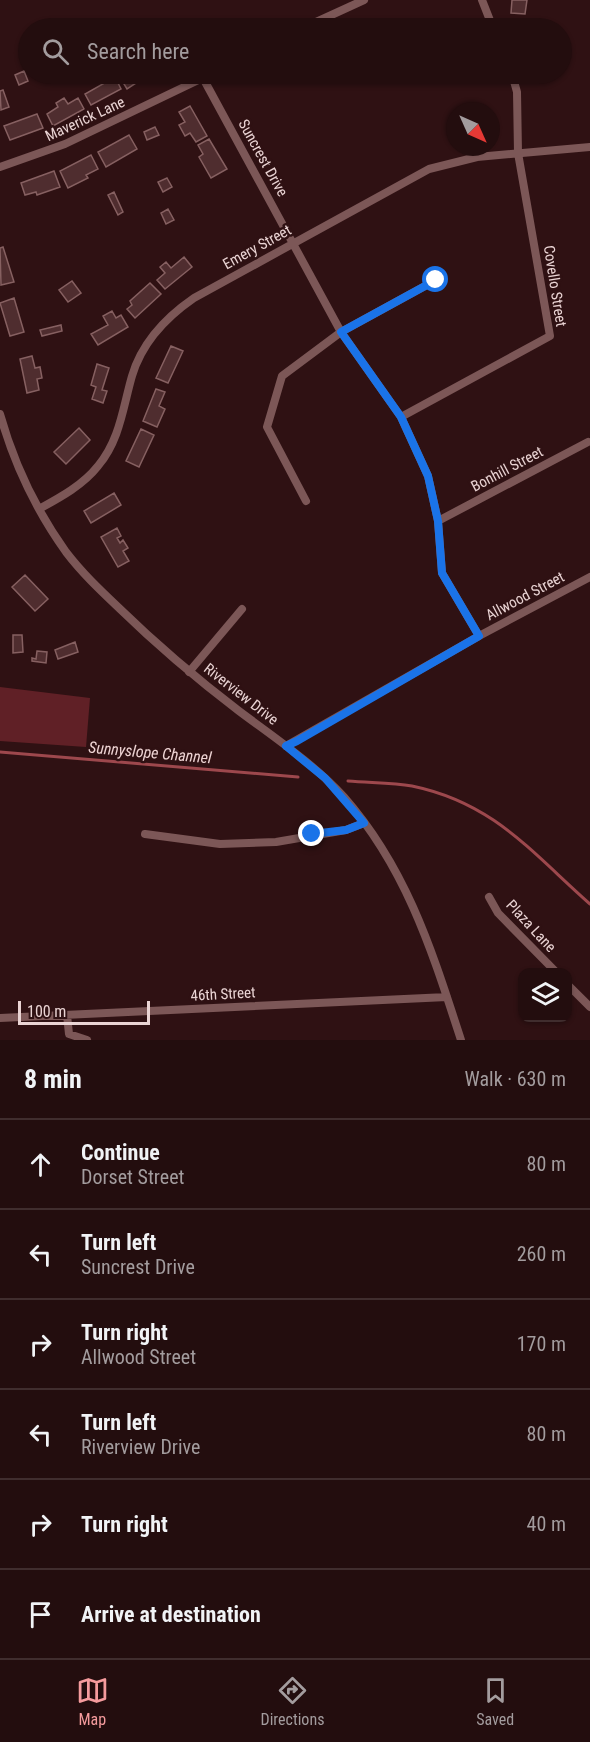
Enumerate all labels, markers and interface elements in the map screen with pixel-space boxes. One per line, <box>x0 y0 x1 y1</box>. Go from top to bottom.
search box <box>18 18 572 84</box>
icon: search <box>39 35 72 68</box>
text: Search here <box>87 39 189 64</box>
street label: Maverick Lane <box>42 93 128 145</box>
north arrow <box>446 102 500 156</box>
street label: Suncrest Drive <box>234 116 292 200</box>
street label: Emery Street <box>220 221 294 273</box>
street label: Covello Street <box>540 244 570 328</box>
route start <box>422 266 448 292</box>
street label: Bonhill Street <box>468 442 546 496</box>
street label: Allwood Street <box>483 568 567 624</box>
street label: Riverview Drive <box>200 659 282 729</box>
water label: Sunnyslope Channel <box>88 738 213 767</box>
route end <box>298 820 324 846</box>
street label: Plaza Lane <box>502 896 560 956</box>
map controls <box>518 968 572 1022</box>
button: layers <box>518 968 572 1022</box>
street label: 46th Street <box>190 983 256 1005</box>
scale bar <box>18 998 150 1025</box>
text: 100 m <box>27 1002 66 1021</box>
text: 8 min <box>24 1064 82 1094</box>
text: Walk · 630 m <box>465 1067 566 1091</box>
text: Continue <box>81 1140 160 1165</box>
icon: ahead <box>24 1148 57 1181</box>
text: 80 m <box>527 1152 566 1176</box>
text: Dorset Street <box>81 1165 184 1189</box>
text: Turn left <box>81 1230 156 1255</box>
icon: left <box>24 1238 57 1271</box>
text: 260 m <box>517 1242 566 1266</box>
text: Suncrest Drive <box>81 1255 195 1279</box>
text: Turn right <box>81 1320 168 1345</box>
icon: right <box>24 1328 57 1361</box>
text: 170 m <box>517 1332 566 1356</box>
text: Allwood Street <box>81 1345 196 1369</box>
text: Turn left <box>81 1410 156 1435</box>
icon: left <box>24 1418 57 1451</box>
text: 80 m <box>527 1422 566 1446</box>
text: Riverview Drive <box>81 1435 200 1459</box>
icon: right <box>24 1508 57 1541</box>
text: Turn right <box>81 1512 168 1537</box>
text: 40 m <box>527 1512 566 1536</box>
icon: arrive <box>24 1598 57 1631</box>
text: Arrive at destination <box>81 1602 261 1627</box>
tab: Map <box>76 1674 109 1729</box>
tab: Directions <box>261 1674 324 1729</box>
tab: Saved <box>476 1674 514 1729</box>

